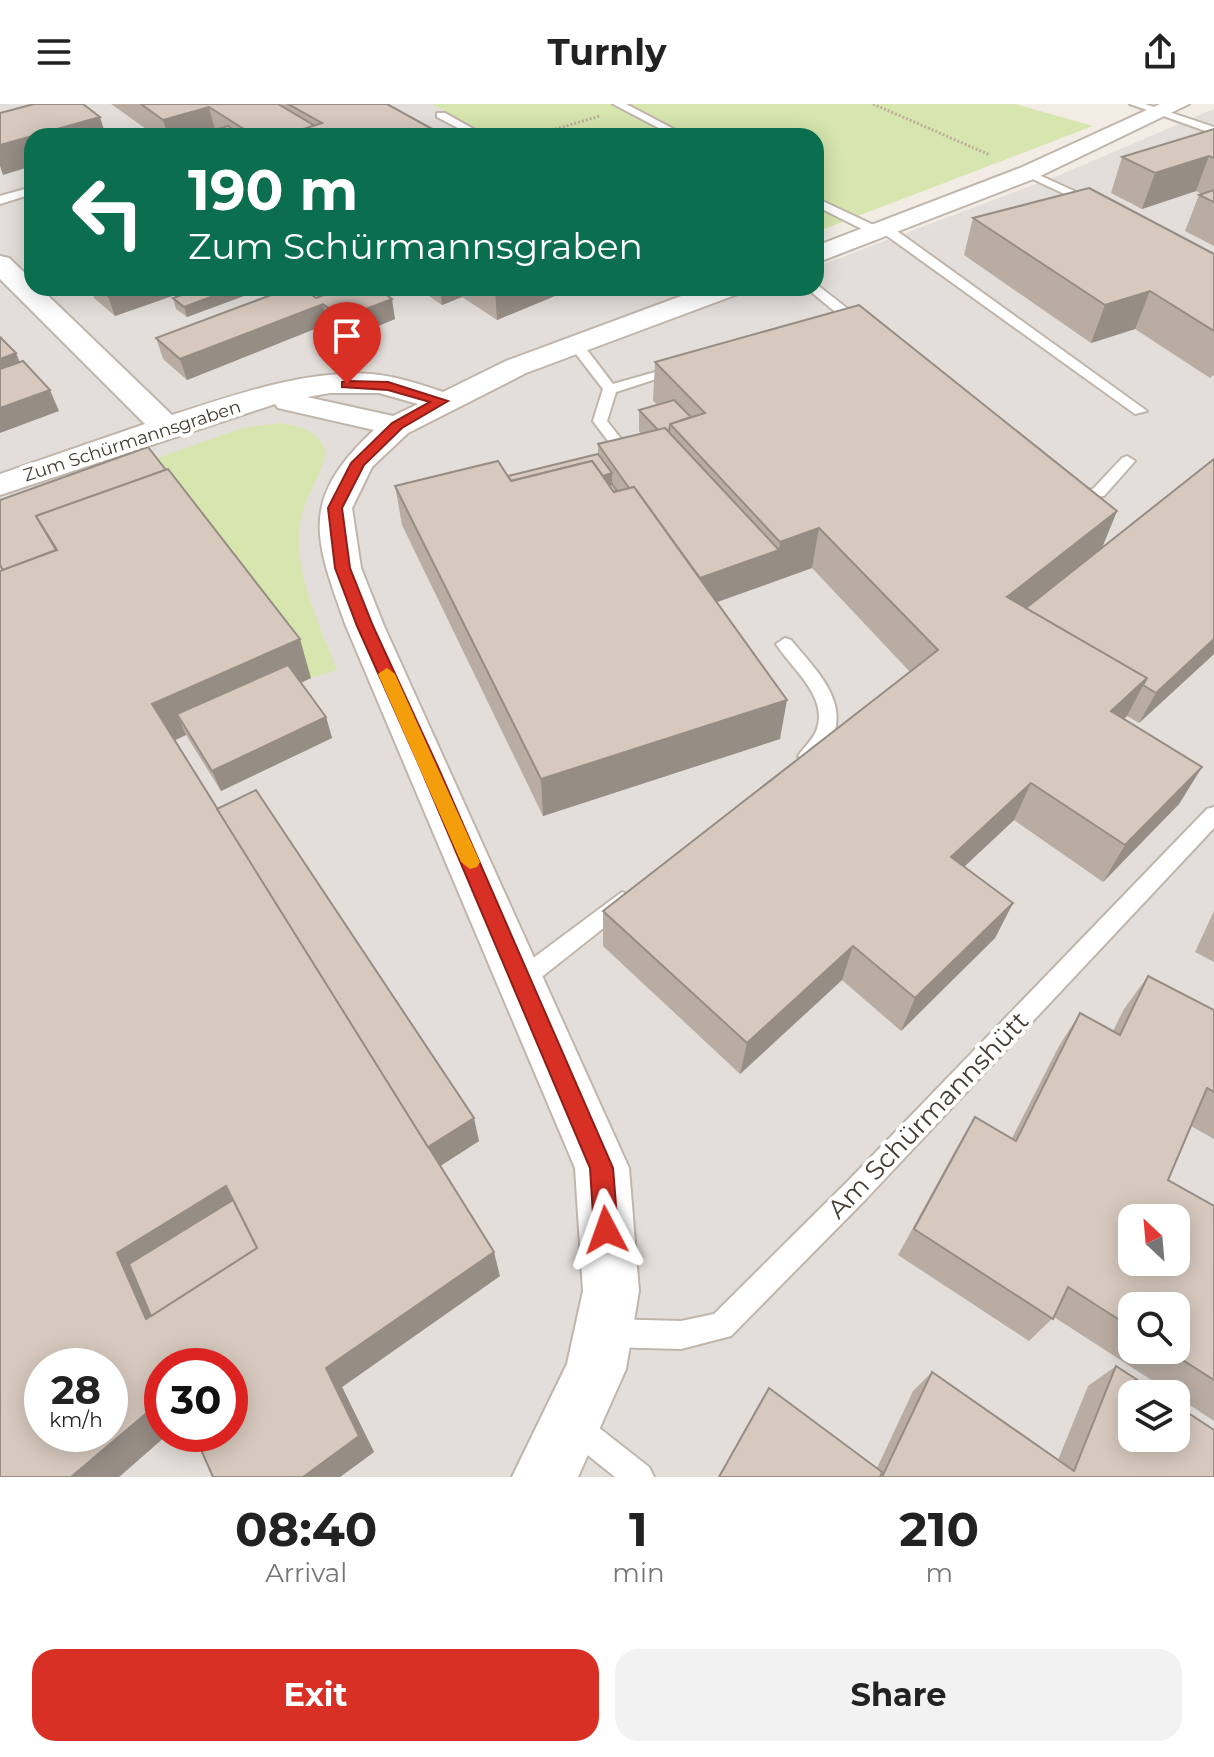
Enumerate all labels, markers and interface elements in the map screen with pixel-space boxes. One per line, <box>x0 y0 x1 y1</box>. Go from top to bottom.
icon: menu <box>32 30 76 74</box>
text: Turnly <box>547 30 667 74</box>
icon: share <box>1138 30 1182 74</box>
text: 190 m <box>188 156 358 224</box>
icon: left <box>56 160 160 264</box>
text: Zum Schürmannsgraben <box>188 224 643 268</box>
pin <box>313 302 381 384</box>
icon: arrive <box>325 314 369 358</box>
street label: Zum Schürmannsgraben <box>20 395 244 487</box>
street label: Am Schürmannshütt <box>821 1005 1035 1225</box>
position arrow <box>564 1188 648 1272</box>
north arrow <box>1118 1204 1190 1276</box>
map controls <box>1118 1204 1190 1452</box>
button: search <box>1118 1292 1190 1364</box>
speed limit sign: 30 <box>144 1348 248 1452</box>
text: 28 <box>51 1365 101 1414</box>
button: layers <box>1118 1380 1190 1452</box>
text: km/h <box>49 1408 103 1432</box>
text: 08:40 <box>235 1500 377 1558</box>
text: 1 <box>629 1500 648 1558</box>
text: 210 <box>899 1500 979 1558</box>
text: Arrival <box>265 1557 347 1589</box>
text: min <box>612 1557 664 1589</box>
text: m <box>925 1557 953 1589</box>
button: Exit <box>32 1649 599 1741</box>
button: Share <box>615 1649 1182 1741</box>

